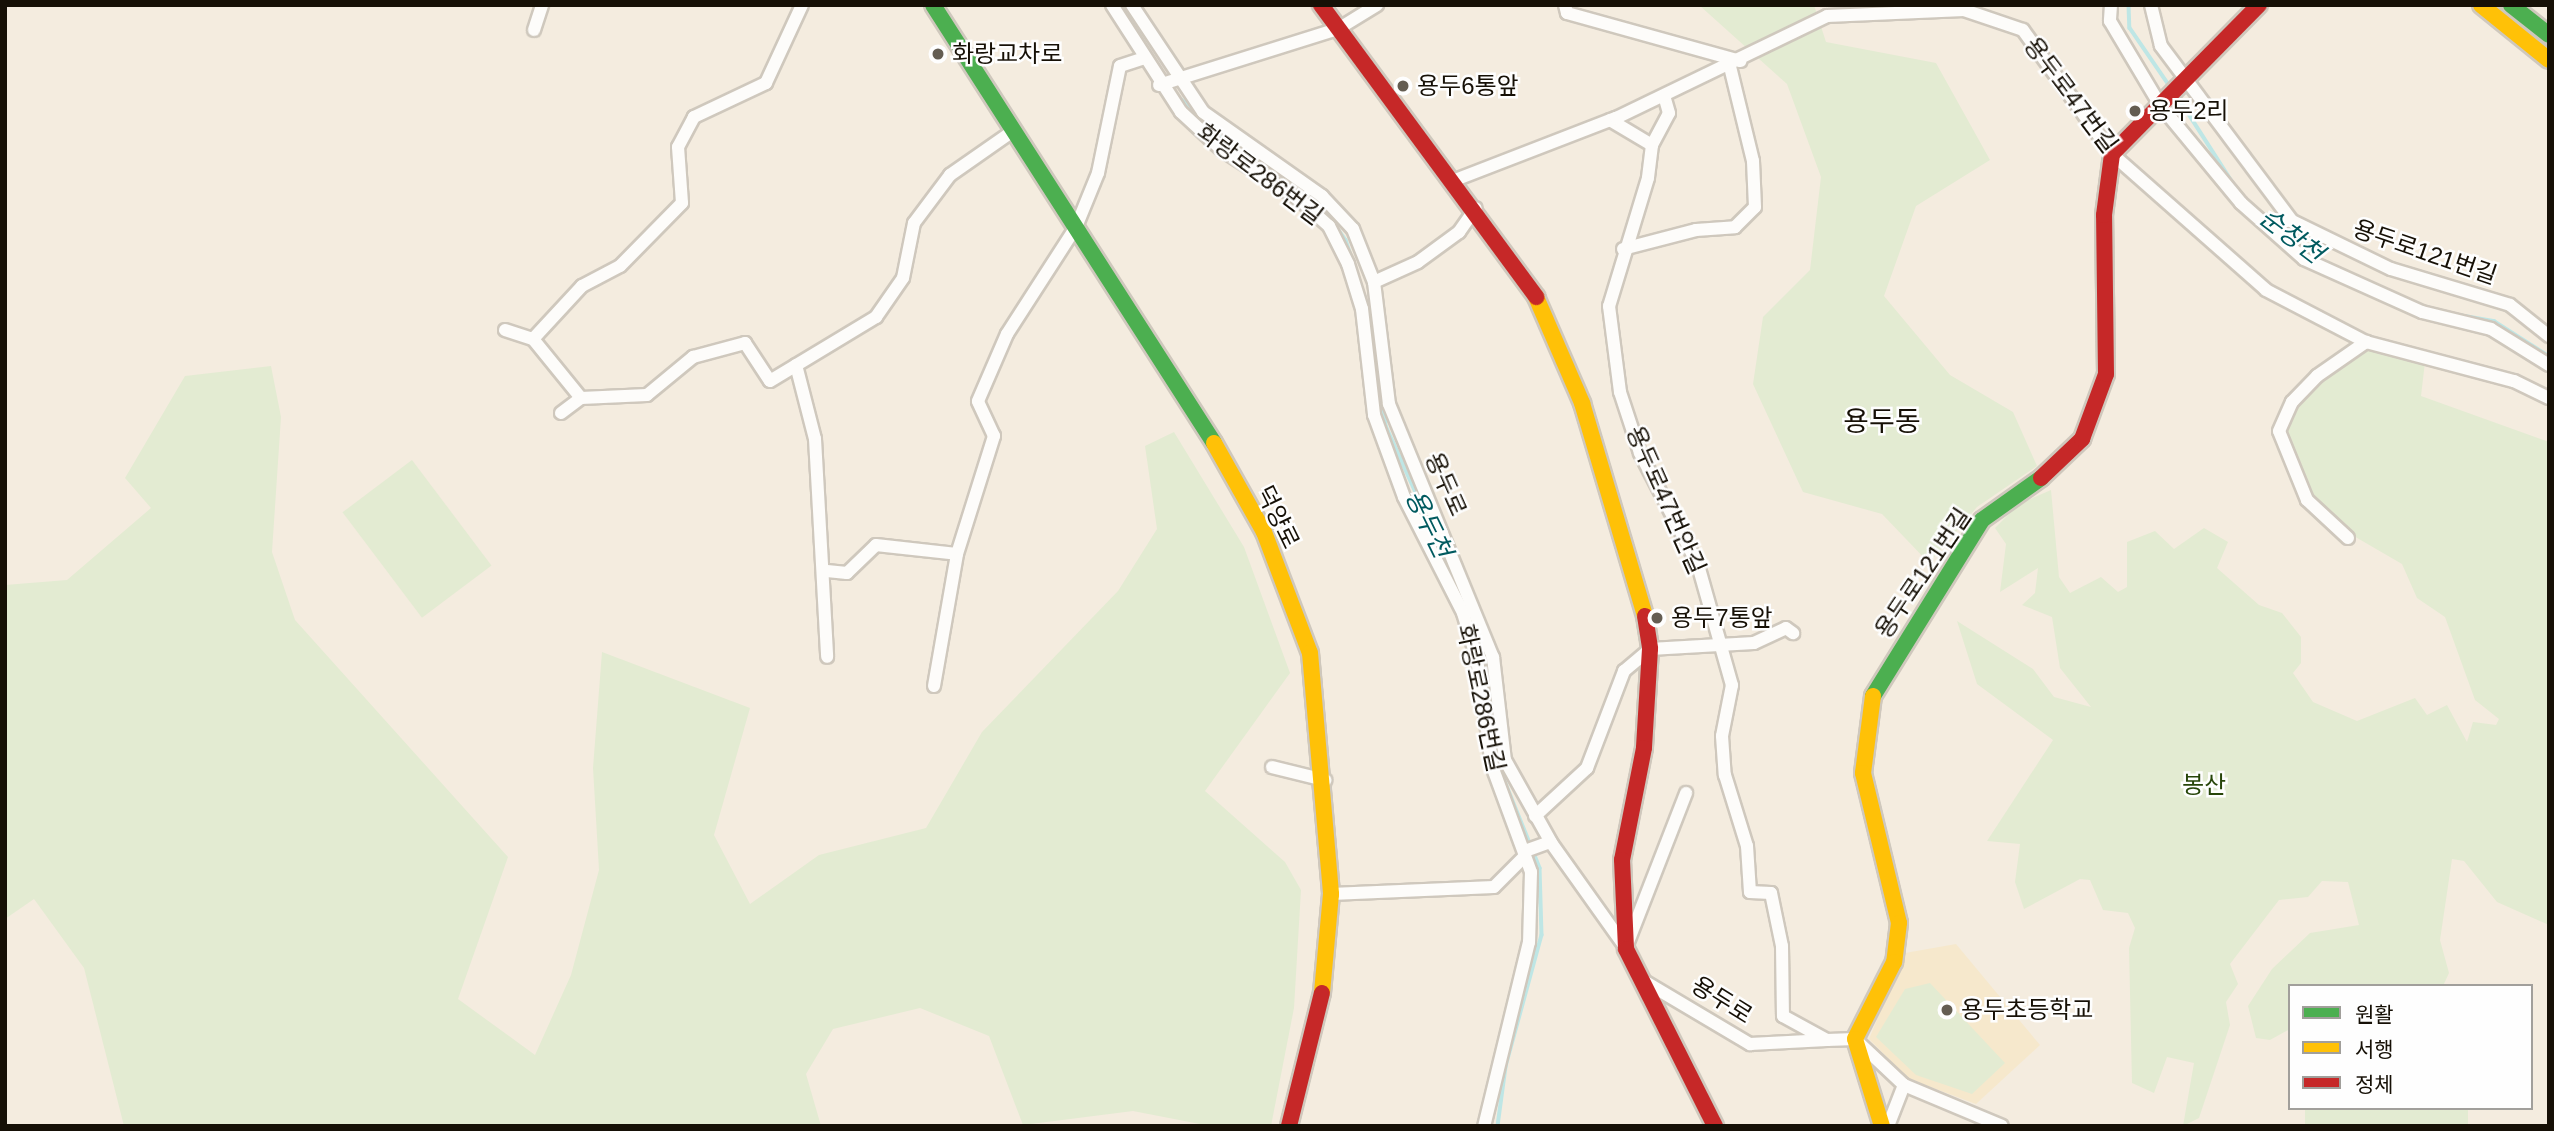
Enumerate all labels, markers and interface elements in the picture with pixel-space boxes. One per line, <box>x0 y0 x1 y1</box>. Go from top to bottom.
street label: 용두로47번길 <box>2018 32 2124 158</box>
place label: 화랑교차로 <box>952 40 1062 68</box>
marker: 화랑교차로 <box>930 46 946 62</box>
place label: 용두6통앞 <box>1417 72 1519 100</box>
marker: 용두6통앞 <box>1395 78 1411 94</box>
place label: 용두2리 <box>2149 97 2229 125</box>
marker: 용두2리 <box>2127 103 2143 119</box>
street label: 화랑로286번길 <box>1191 117 1329 231</box>
water label: 순창천 <box>2253 202 2329 270</box>
street label: 용두로121번길 <box>2349 214 2501 290</box>
district label: 용두동 <box>1843 405 1921 439</box>
street label: 용두로47번안길 <box>1620 421 1712 579</box>
street label: 용두로 <box>1419 448 1473 520</box>
street label: 덕양로 <box>1251 481 1305 553</box>
water label: 용두천 <box>1398 485 1458 563</box>
street label: 용두로121번길 <box>1869 503 1977 643</box>
place label: 용두7통앞 <box>1671 604 1773 632</box>
marker: 용두7통앞 <box>1649 610 1665 626</box>
street label: 화랑로286번길 <box>1451 621 1511 775</box>
park label: 봉산 <box>2182 771 2226 799</box>
street label: 용두로 <box>1686 970 1758 1030</box>
legend <box>2288 984 2533 1110</box>
place label: 용두초등학교 <box>1961 996 2093 1024</box>
marker: 용두초등학교 <box>1939 1002 1955 1018</box>
text: 원활 <box>2355 1003 2394 1026</box>
text: 서행 <box>2355 1038 2394 1061</box>
text: 정체 <box>2355 1073 2394 1096</box>

